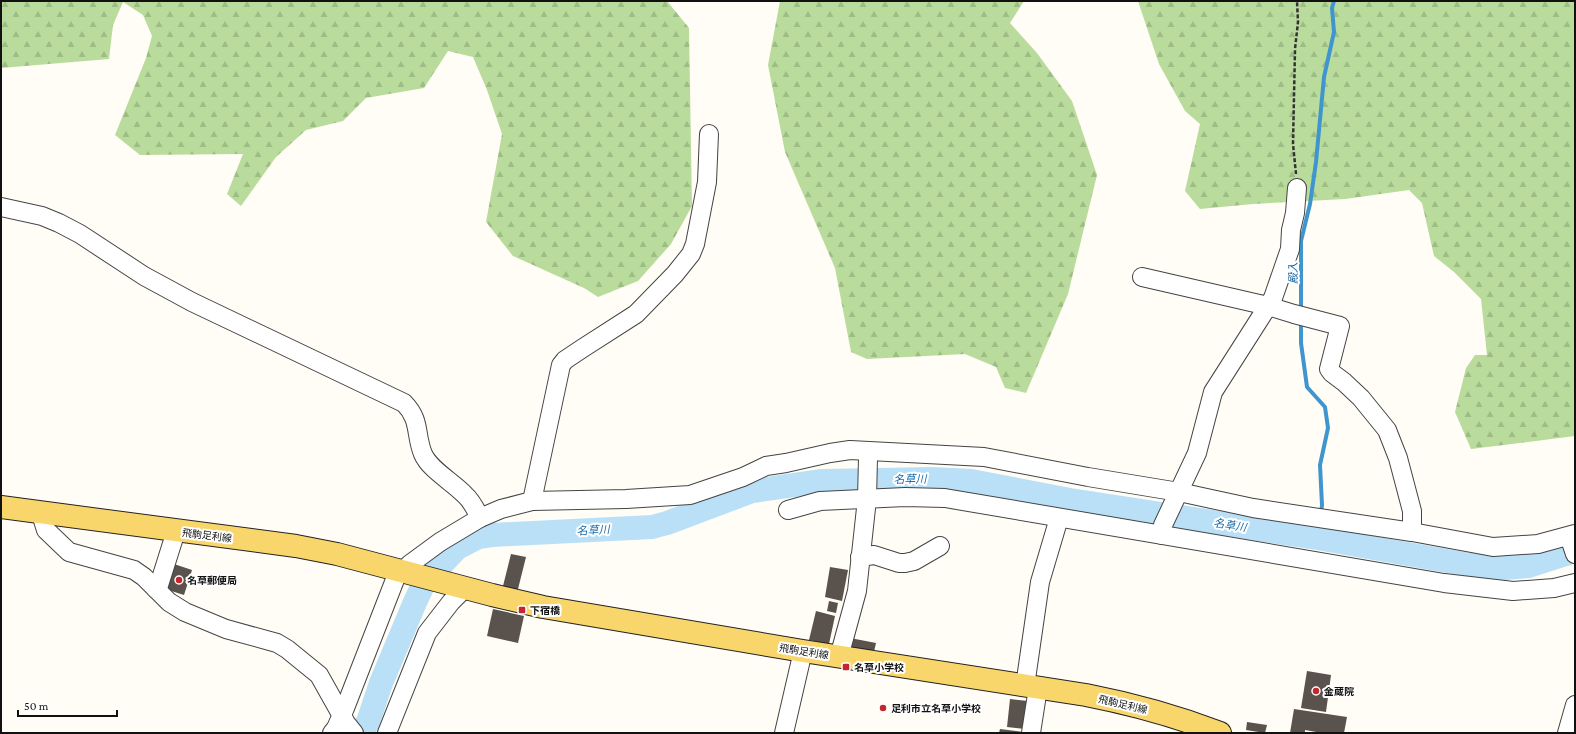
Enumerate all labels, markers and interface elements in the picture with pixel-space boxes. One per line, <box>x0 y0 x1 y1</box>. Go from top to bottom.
water label: 殿入 <box>1287 262 1299 284</box>
water label: 名草川 <box>893 473 928 485</box>
water label: 名草川 <box>1213 516 1248 534</box>
water label: 名草川 <box>576 523 611 537</box>
street label: 飛駒足利線 <box>181 527 232 544</box>
marker: 名草郵便局 <box>174 575 184 585</box>
place label: 名草郵便局 <box>187 575 237 586</box>
marker: 下宿橋 <box>517 605 527 615</box>
place label: 下宿橋 <box>530 605 560 616</box>
street label: 飛駒足利線 <box>778 642 829 661</box>
marker: 名草小学校 <box>841 662 851 672</box>
place label: 名草小学校 <box>854 662 904 673</box>
marker: 金蔵院 <box>1311 686 1321 696</box>
place label: 金蔵院 <box>1324 686 1354 697</box>
scale bar <box>18 692 117 718</box>
street label: 飛駒足利線 <box>1097 694 1148 715</box>
text: 50 m <box>24 699 49 713</box>
marker: 足利市立名草小学校 <box>878 703 888 713</box>
place label: 足利市立名草小学校 <box>891 703 981 714</box>

